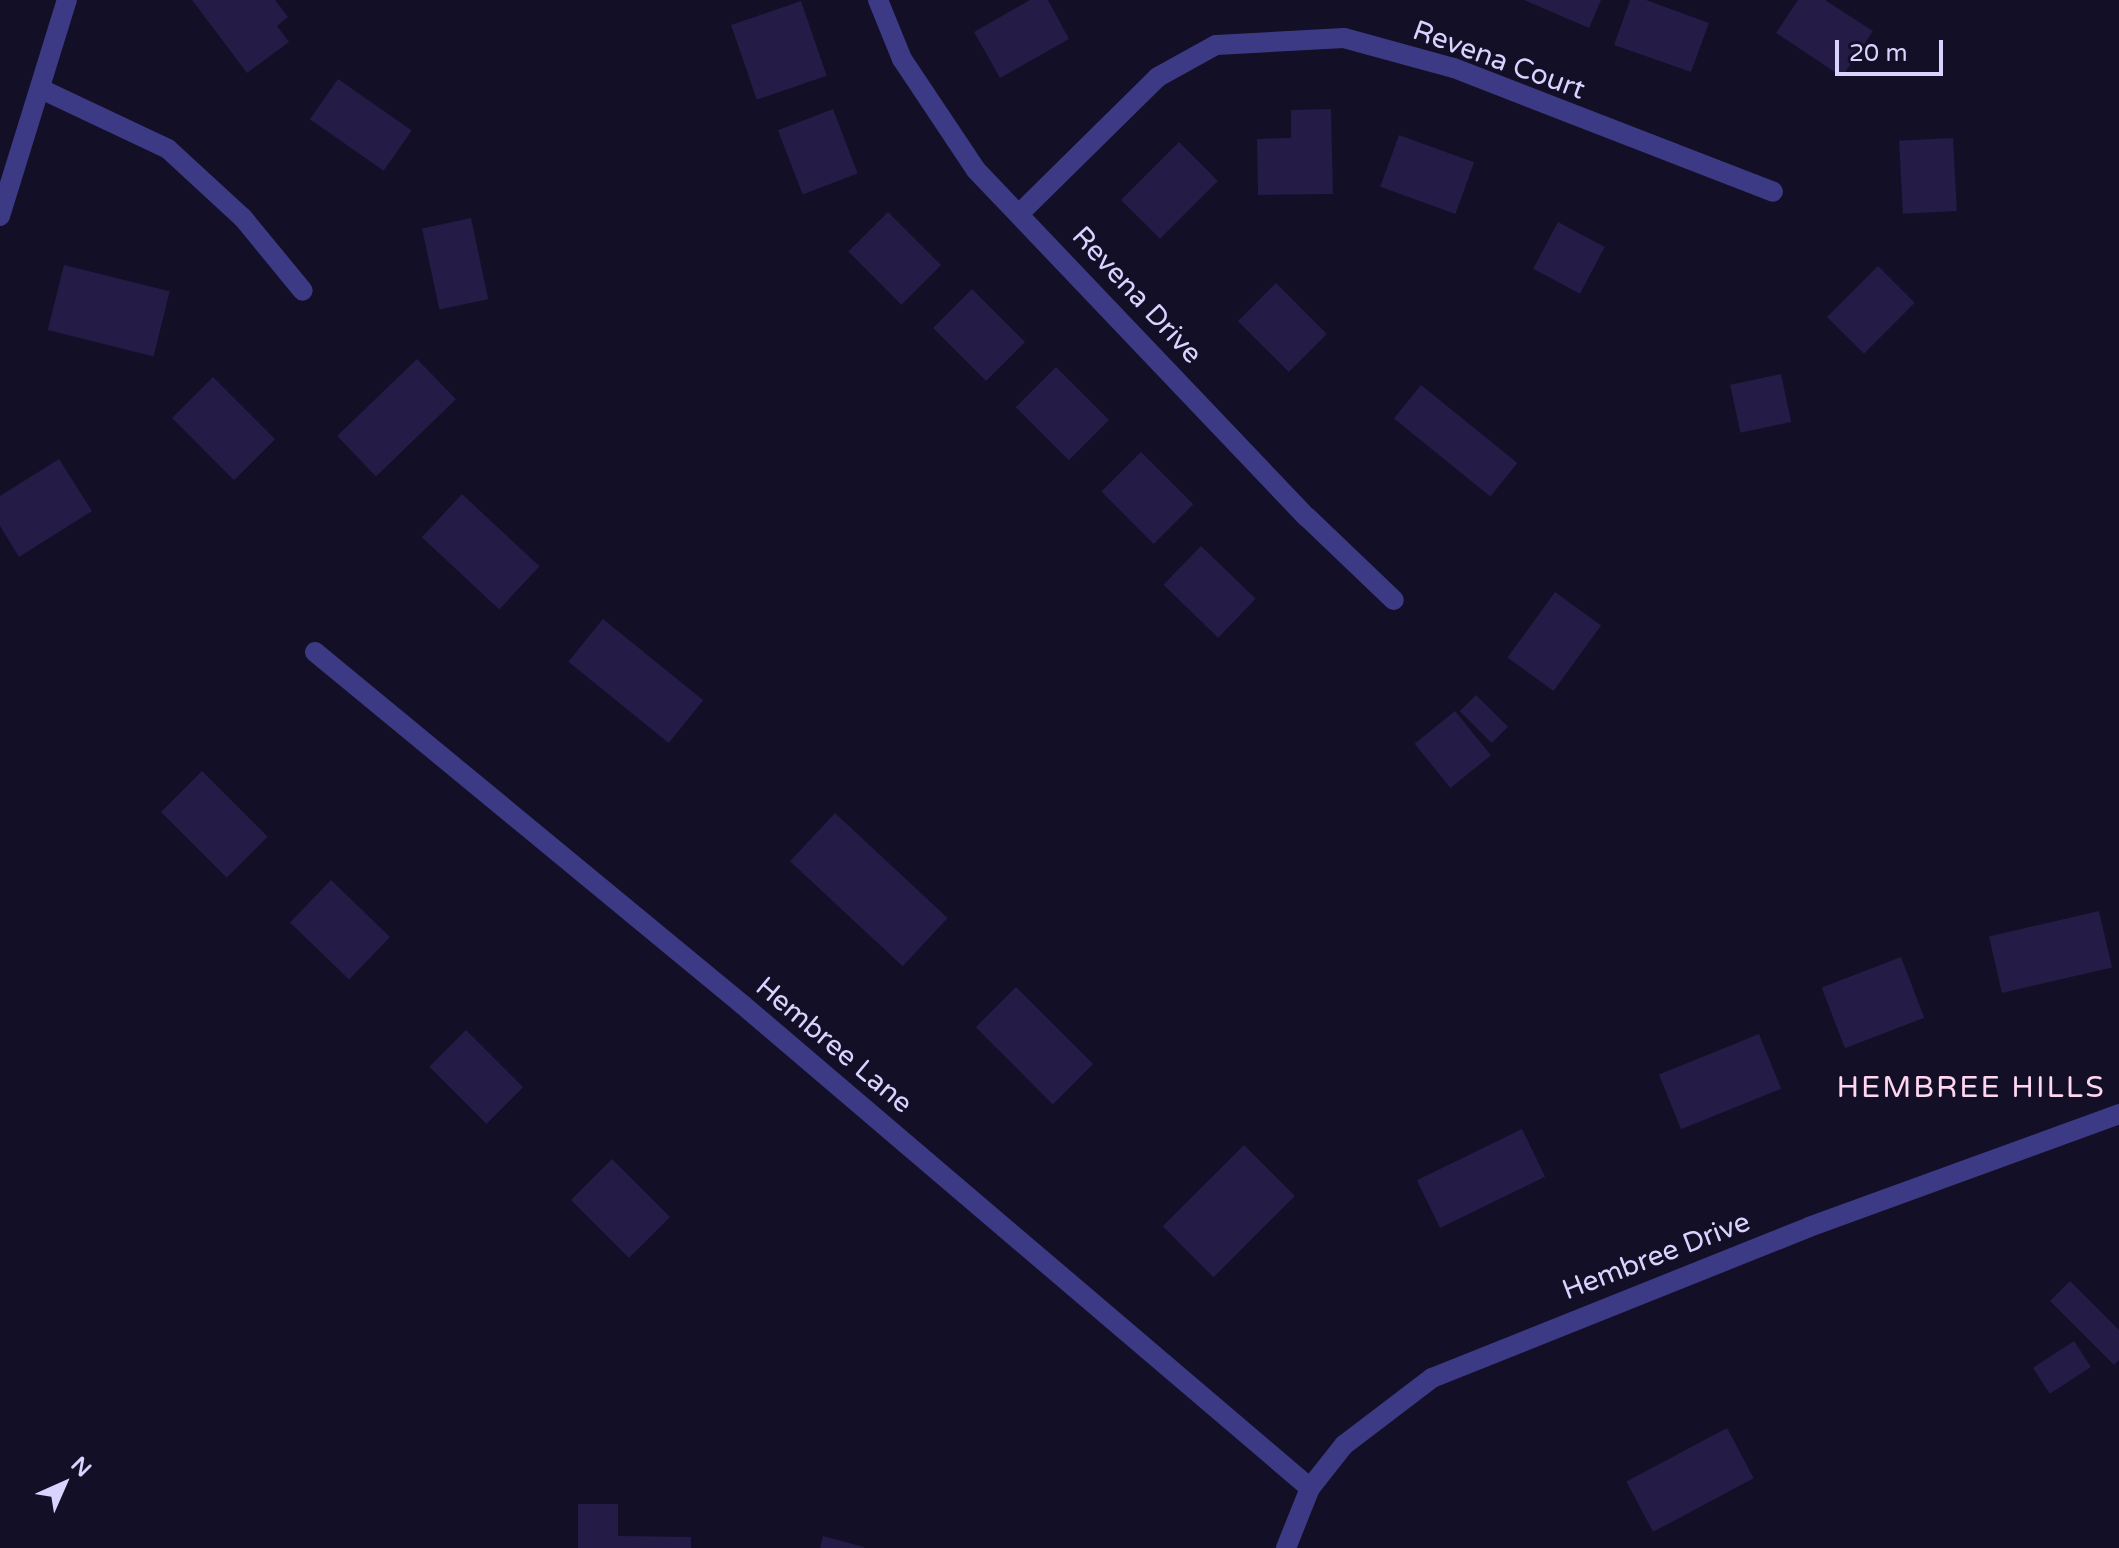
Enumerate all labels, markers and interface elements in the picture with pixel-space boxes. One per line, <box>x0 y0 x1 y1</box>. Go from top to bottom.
street label: Revena Court <box>1408 13 1590 107</box>
scale bar <box>1839 24 1947 74</box>
text: 20 m <box>1849 39 1907 68</box>
street label: Revena Drive <box>1065 219 1209 371</box>
street label: Hembree Lane <box>749 970 919 1120</box>
district label: HEMBREE HILLS <box>1836 1070 2106 1106</box>
street label: Hembree Drive <box>1557 1205 1755 1307</box>
north arrow <box>24 1444 104 1524</box>
text: N <box>66 1452 96 1482</box>

